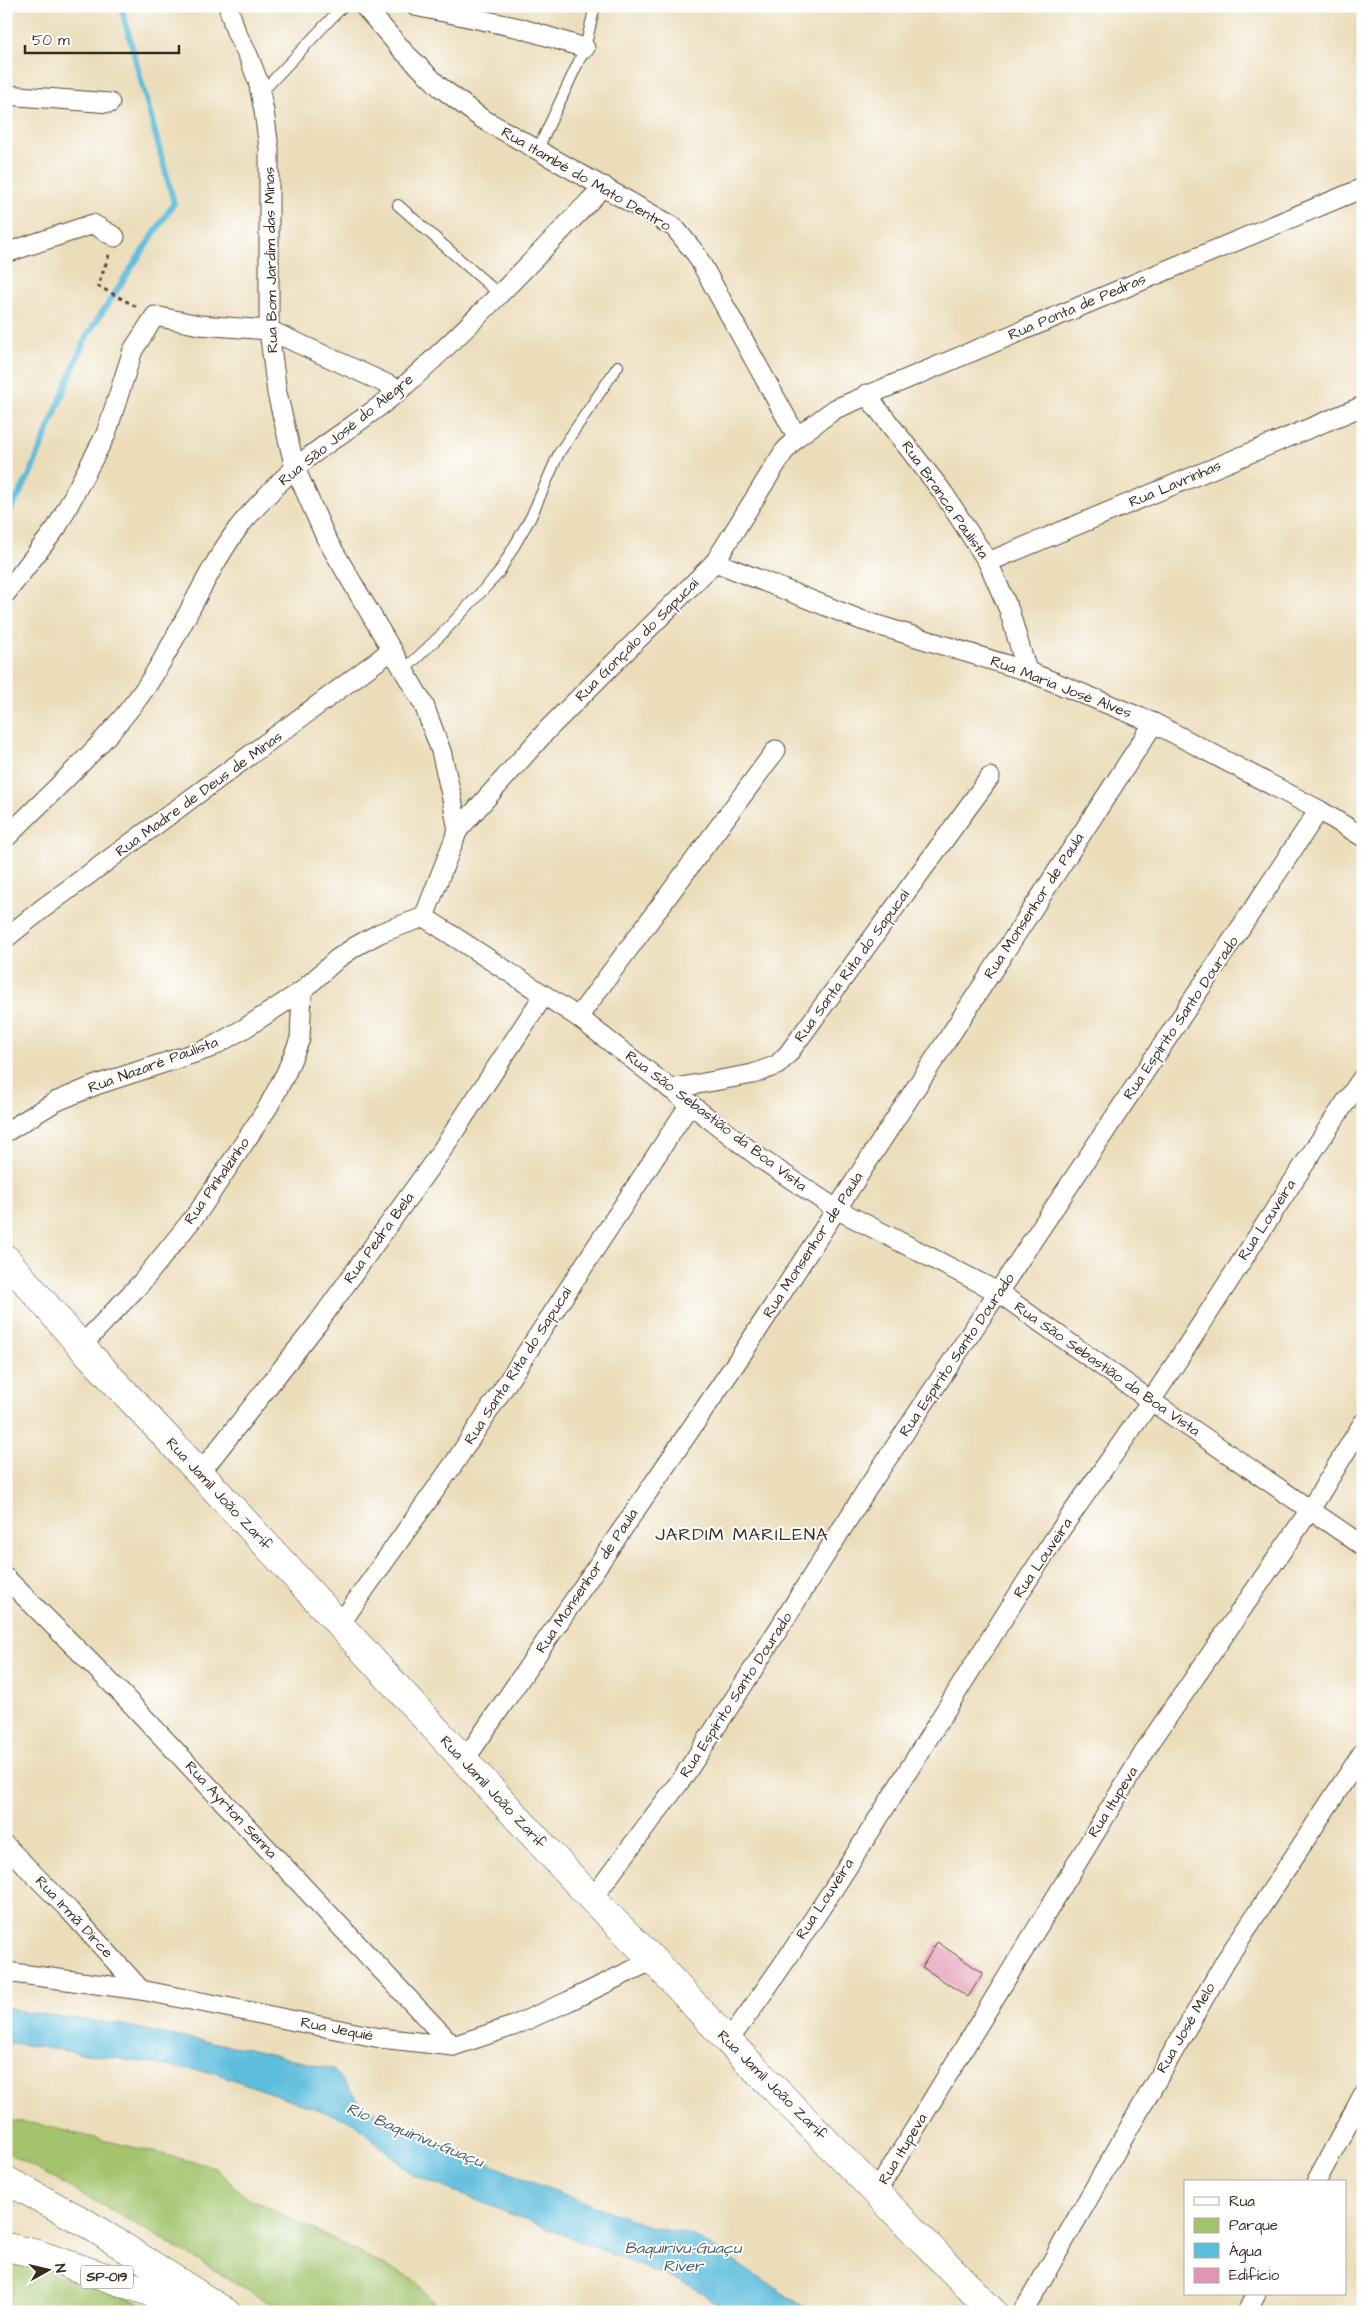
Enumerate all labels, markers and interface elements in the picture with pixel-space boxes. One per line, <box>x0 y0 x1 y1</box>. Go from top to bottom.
scale bar <box>25 22 179 54</box>
text: 50 m <box>32 30 70 51</box>
street label: Rua Itambé do Mato Dentro <box>497 122 675 237</box>
street label: Rua Bom Jardim das Minas <box>259 166 283 353</box>
street label: Rua Ponta de Pedras <box>1005 268 1150 346</box>
street label: Rua São José do Alegre <box>274 369 419 492</box>
street label: Rua Branca Paulista <box>896 437 994 564</box>
street label: Rua Lavrinhas <box>1126 455 1225 513</box>
street label: Rua Gonçalo do Sapucaí <box>571 573 704 706</box>
street label: Rua Maria Josè Alves <box>987 650 1135 724</box>
street label: Rua Madre de Deus de Minas <box>111 726 287 862</box>
street label: Rua Monsenhor de Paula <box>979 829 1089 983</box>
street label: Rua Santa Rita do Sapucaí <box>789 885 915 1047</box>
street label: Rua Espírito Santo Dourado <box>1118 932 1244 1104</box>
street label: Rua Nazaré Paulista <box>85 1032 221 1098</box>
street label: Rua São Sebastião da Boa Vista <box>621 1046 811 1197</box>
street label: Rua Pinhalzinho <box>179 1133 255 1229</box>
street label: Rua Monsenhor de Paula <box>758 1168 868 1322</box>
street label: Rua Louveira <box>1233 1175 1301 1264</box>
street label: Rua Pedra Bela <box>339 1188 419 1288</box>
street label: Rua Espírito Santo Dourado <box>894 1269 1020 1441</box>
street label: Rua Santa Rita do Sapucaí <box>459 1283 577 1449</box>
street label: Rua São Sebastião da Boa Vista <box>1010 1297 1204 1442</box>
street label: Rua Jamil João Zarif <box>161 1433 277 1555</box>
street label: Rua Monsenhor de Paula <box>531 1504 643 1657</box>
street label: Rua Louveira <box>1008 1513 1078 1602</box>
district label: JARDIM MARILENA <box>655 1522 829 1547</box>
street label: Rua Espírito Santo Dourado <box>675 1608 798 1782</box>
street label: Rua Jamil João Zarif <box>435 1731 551 1853</box>
street label: Rua Ayrton Senna <box>179 1757 282 1864</box>
street label: Rua Itupeva <box>1083 1762 1143 1841</box>
street label: Rua Louveira <box>791 1854 859 1943</box>
street label: Rua Irmã Dirce <box>30 1871 118 1963</box>
street label: Rua José Melo <box>1152 1978 1221 2077</box>
street label: Rua Jequié <box>299 2012 375 2046</box>
street label: Rua Jamil João Zarif <box>713 2026 832 2145</box>
water label: Rio Baquirivu-Guaçu <box>343 2098 488 2173</box>
street label: Rua Itupeva <box>873 2109 933 2189</box>
legend <box>1184 2180 1346 2296</box>
text: Rua <box>1229 2191 1255 2212</box>
text: Parque <box>1229 2215 1278 2236</box>
water label: Baquirivu-Guaçu River <box>625 2237 742 2277</box>
text: Água <box>1229 2241 1262 2263</box>
north arrow <box>22 2246 72 2296</box>
text: N <box>49 2263 70 2274</box>
text: Edifício <box>1229 2265 1280 2286</box>
road number: SP-019 <box>81 2266 133 2288</box>

